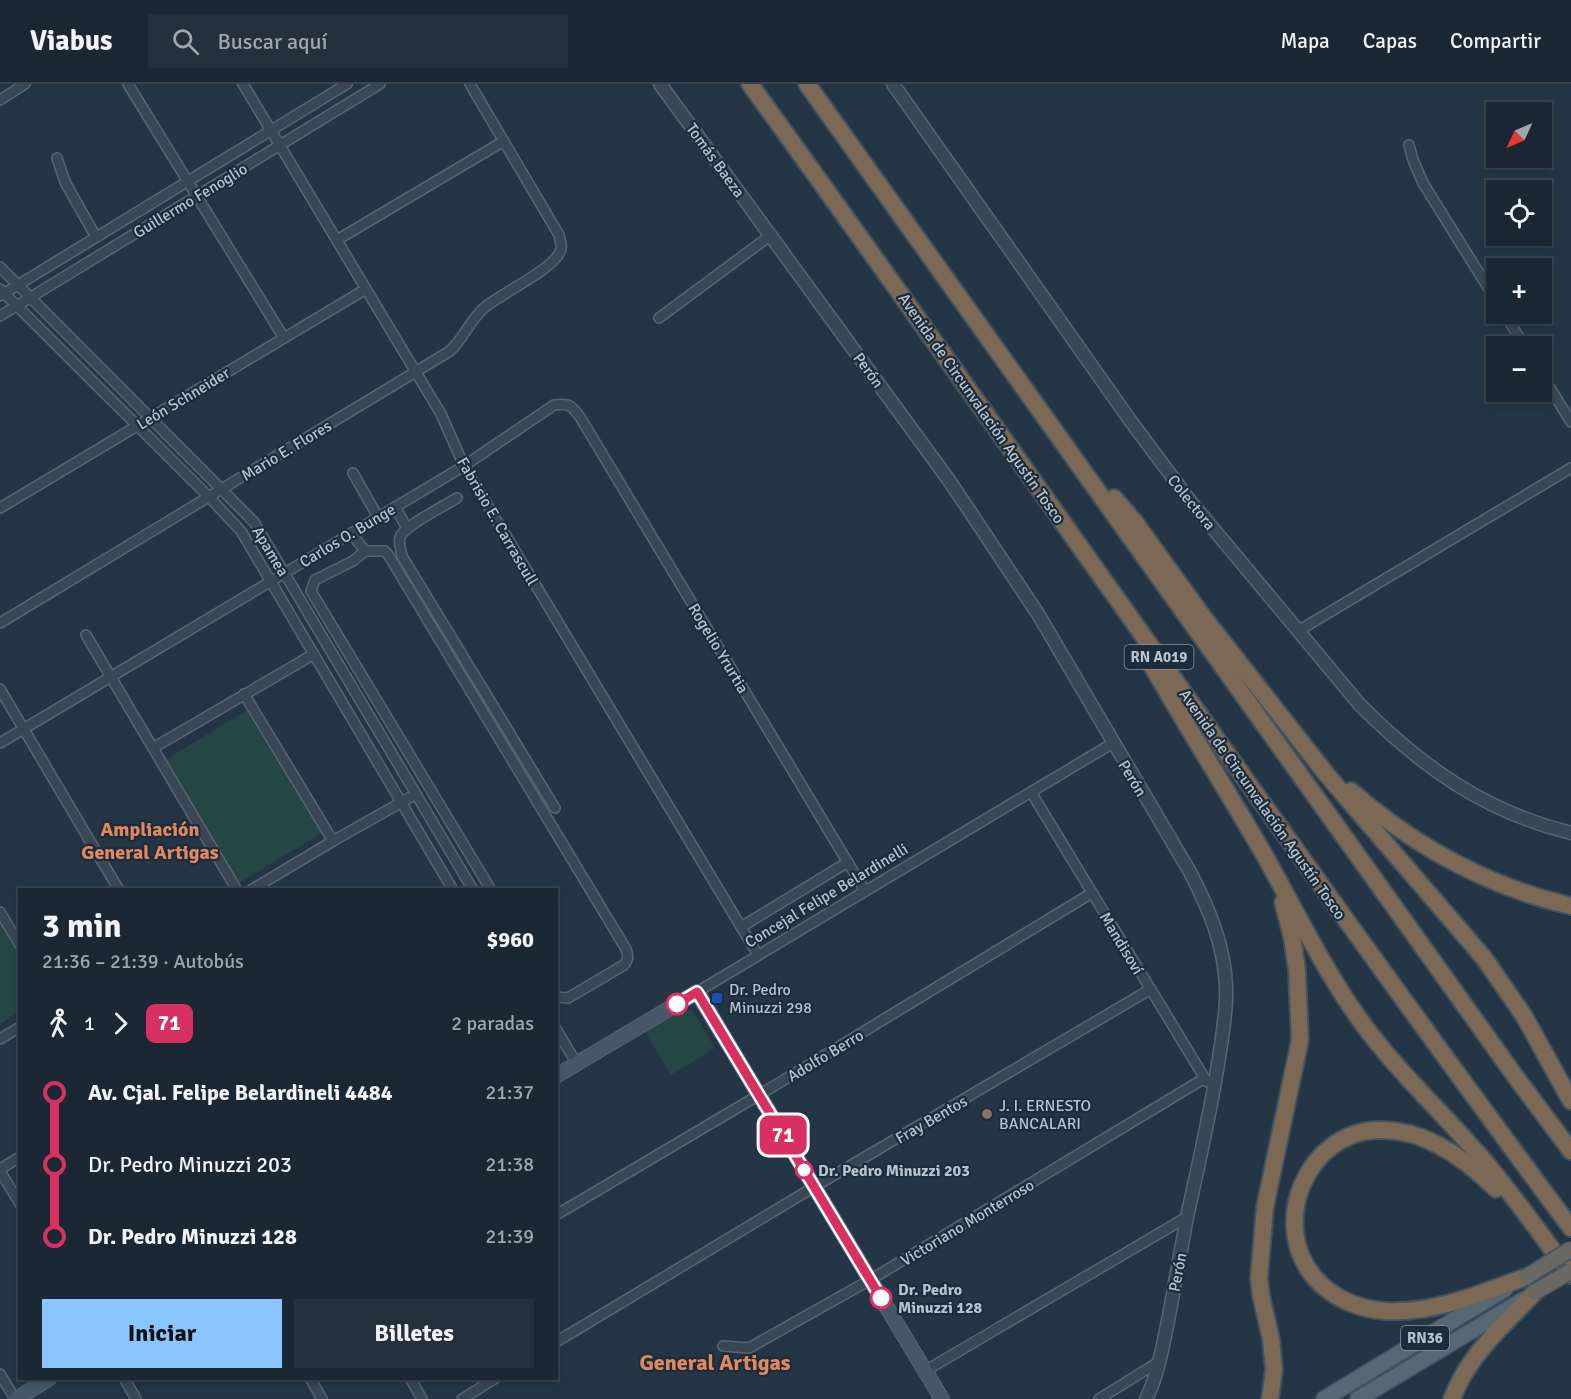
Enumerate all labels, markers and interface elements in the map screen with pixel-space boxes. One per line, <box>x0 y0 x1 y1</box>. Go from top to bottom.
search box <box>148 14 568 68</box>
text: Viabus <box>30 24 112 58</box>
icon: search <box>169 25 202 58</box>
text: Buscar aquí <box>217 28 328 55</box>
text: Mapa <box>1280 28 1330 54</box>
text: Capas <box>1363 28 1417 54</box>
text: Compartir <box>1450 28 1541 54</box>
north arrow <box>1486 102 1552 168</box>
map controls <box>1486 102 1552 402</box>
street label: Tomás Baeza <box>681 119 749 202</box>
street label: Guillermo Fenoglio <box>130 159 251 243</box>
button: locate <box>1486 180 1552 246</box>
button: + <box>1486 258 1552 324</box>
street label: Avenida de Circunvalación Agustín Tosco <box>894 290 1069 528</box>
button: − <box>1486 336 1552 402</box>
street label: Perón <box>849 349 888 392</box>
street label: León Schneider <box>133 363 234 434</box>
street label: Mario E. Flores <box>238 416 335 486</box>
street label: Fabrisio E. Carrascull <box>452 454 542 589</box>
street label: Colectora <box>1163 471 1220 534</box>
street label: Carlos O. Bunge <box>296 499 399 572</box>
street label: Apamea <box>247 523 293 580</box>
street label: Rogelio Yrurtia <box>683 600 753 697</box>
road number: RN A019 <box>1124 645 1194 669</box>
street label: Avenida de Circunvalación Agustín Tosco <box>1175 686 1350 924</box>
street label: Perón <box>1113 757 1151 801</box>
district label: Ampliación General Artigas <box>81 817 219 865</box>
street label: Concejal Felipe Belardinelli <box>741 839 912 953</box>
text: 3 min <box>42 906 122 947</box>
street label: Mandisoví <box>1095 909 1148 979</box>
text: $960 <box>486 926 534 953</box>
text: 21:36 – 21:39 · Autobús <box>42 949 244 974</box>
place label: Dr. Pedro Minuzzi 298 <box>729 980 812 1018</box>
marker: Dr. Pedro Minuzzi 298 <box>710 991 724 1005</box>
unlabelled marker <box>666 993 688 1015</box>
icon: walk <box>42 1007 75 1040</box>
icon: forward <box>104 1007 137 1040</box>
text: 71 <box>158 1010 181 1036</box>
text: 1 <box>84 1011 95 1036</box>
text: 2 paradas <box>451 1011 534 1036</box>
street label: Adolfo Berro <box>784 1025 867 1086</box>
text: Av. Cjal. Felipe Belardineli 4484 <box>88 1079 393 1106</box>
text: 21:37 <box>485 1080 534 1105</box>
street label: Fray Bentos <box>892 1091 971 1148</box>
place label: J. I. ERNESTO BANCALARI <box>999 1096 1091 1134</box>
marker: J. I. ERNESTO BANCALARI <box>980 1107 994 1121</box>
line badge: 71 <box>756 1116 810 1154</box>
text: 71 <box>772 1122 794 1148</box>
text: Dr. Pedro Minuzzi 203 <box>88 1151 292 1178</box>
text: 21:38 <box>485 1152 534 1177</box>
marker: Dr. Pedro Minuzzi 203 <box>795 1161 813 1179</box>
place label: Dr. Pedro Minuzzi 203 <box>818 1161 970 1181</box>
street label: Victoriano Monterroso <box>897 1175 1038 1271</box>
text: Dr. Pedro Minuzzi 128 <box>88 1223 297 1250</box>
text: 21:39 <box>485 1224 534 1249</box>
street label: Perón <box>1164 1251 1192 1293</box>
place label: Dr. Pedro Minuzzi 128 <box>898 1280 983 1318</box>
marker: Dr. Pedro Minuzzi 128 <box>870 1287 892 1309</box>
button: Iniciar <box>42 1299 282 1368</box>
button: Billetes <box>294 1299 534 1368</box>
road number: RN36 <box>1401 1326 1449 1350</box>
district label: General Artigas <box>639 1349 791 1376</box>

